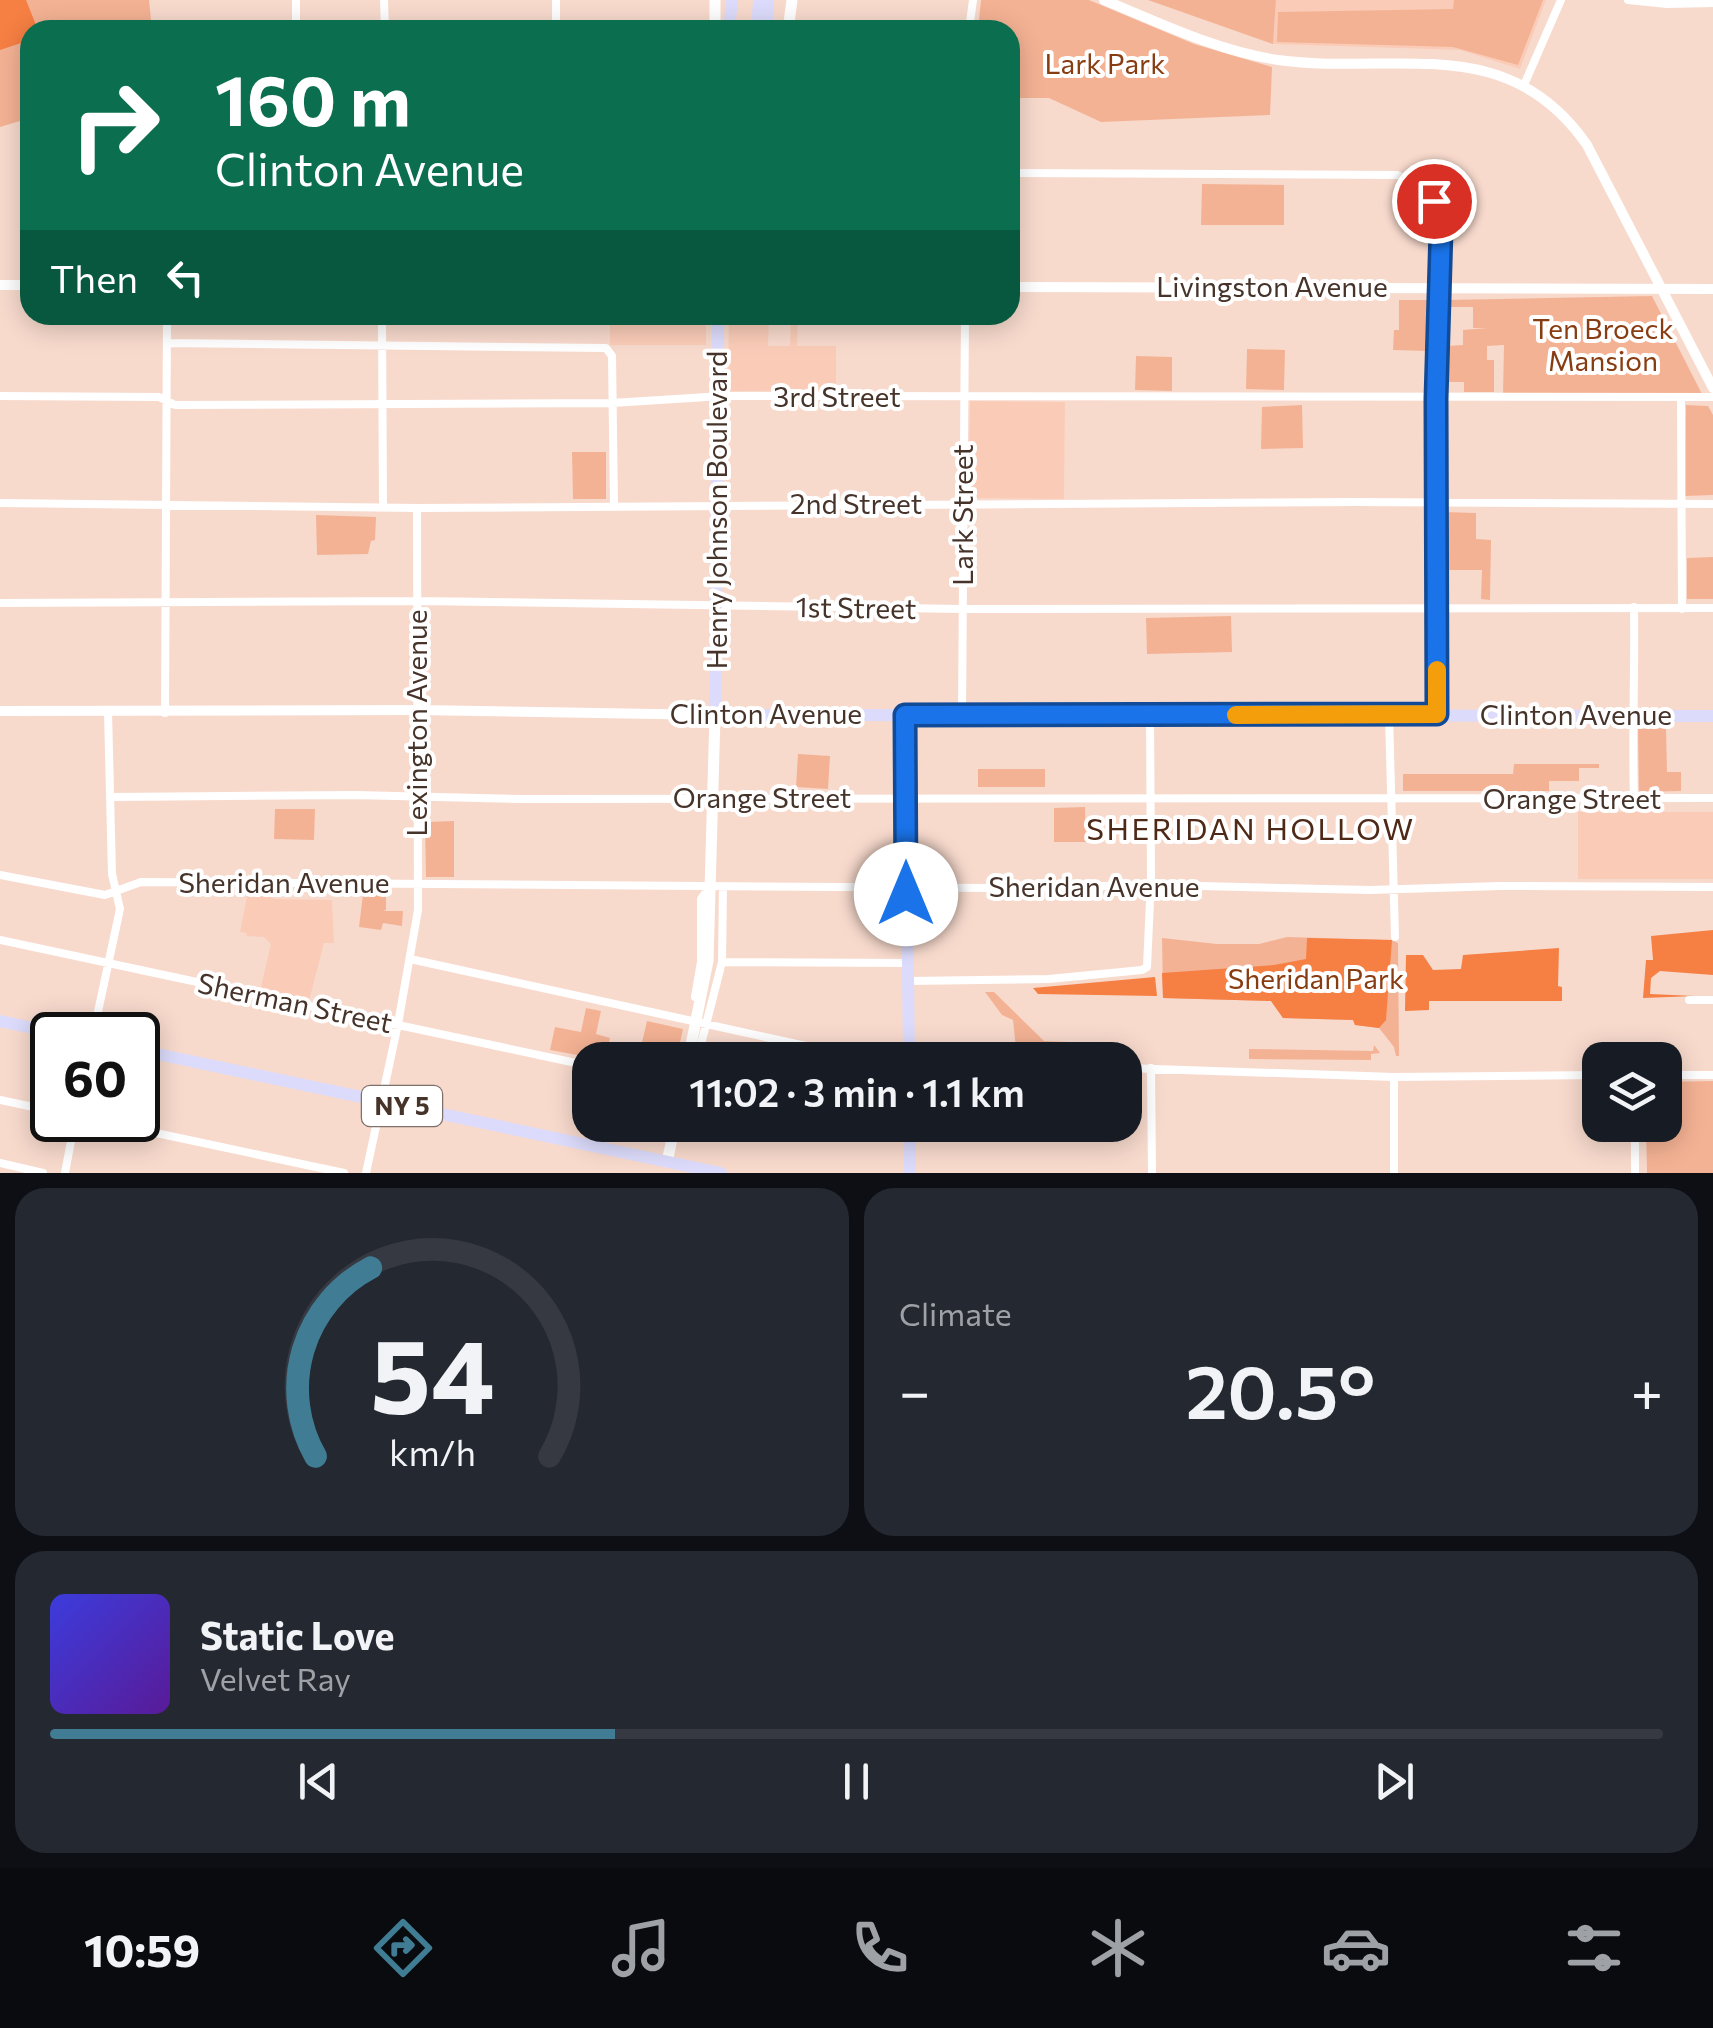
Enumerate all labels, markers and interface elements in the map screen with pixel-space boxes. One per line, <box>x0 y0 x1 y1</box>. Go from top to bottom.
park label: Lark Park <box>1045 46 1165 80</box>
text: 160 m <box>215 55 411 140</box>
icon: right <box>50 60 180 190</box>
text: Clinton Avenue <box>215 140 524 195</box>
pin <box>1392 159 1477 244</box>
icon: arrive <box>1407 174 1462 229</box>
icon: left <box>158 250 213 305</box>
text: Then <box>50 254 138 301</box>
street label: Livingston Avenue <box>1156 269 1388 303</box>
park label: Ten Broeck Mansion <box>1532 311 1674 377</box>
street label: Henry Johnson Boulevard <box>699 351 733 669</box>
street label: 3rd Street <box>773 379 901 413</box>
street label: Lark Street <box>945 444 979 586</box>
street label: 2nd Street <box>790 486 922 520</box>
street label: 1st Street <box>795 589 917 625</box>
street label: Lexington Avenue <box>399 610 433 836</box>
street label: Clinton Avenue <box>670 696 862 730</box>
street label: Clinton Avenue <box>1480 697 1672 731</box>
street label: Orange Street <box>673 780 851 814</box>
street label: Orange Street <box>1483 781 1661 815</box>
district label: SHERIDAN HOLLOW <box>1086 809 1416 846</box>
position arrow <box>854 842 958 946</box>
street label: Sheridan Avenue <box>178 865 390 899</box>
street label: Sheridan Avenue <box>988 869 1200 903</box>
park label: Sheridan Park <box>1228 961 1404 995</box>
street label: Sherman Street <box>195 965 396 1039</box>
speed limit sign: 60 <box>30 1012 160 1142</box>
map controls <box>1582 1042 1682 1142</box>
button: layers <box>1582 1042 1682 1142</box>
text: 11:02 · 3 min · 1.1 km <box>689 1068 1025 1115</box>
road number: NY 5 <box>362 1086 442 1126</box>
text: Climate <box>899 1293 1012 1333</box>
text: 54 <box>370 1308 494 1435</box>
text: 20.5° <box>1185 1343 1375 1434</box>
text: − <box>899 1356 930 1423</box>
text: + <box>1631 1356 1663 1423</box>
text: km/h <box>389 1430 475 1473</box>
text: Static Love <box>200 1611 395 1658</box>
text: Velvet Ray <box>200 1658 351 1698</box>
icon: previous <box>291 1754 346 1809</box>
icon: pause <box>829 1754 884 1809</box>
icon: next <box>1367 1754 1422 1809</box>
icon: directions <box>368 1913 438 1983</box>
icon: music <box>606 1913 676 1983</box>
icon: phone <box>845 1913 915 1983</box>
icon: climate <box>1083 1913 1153 1983</box>
icon: car <box>1321 1913 1391 1983</box>
icon: filters <box>1559 1913 1629 1983</box>
text: 10:59 <box>84 1921 200 1976</box>

